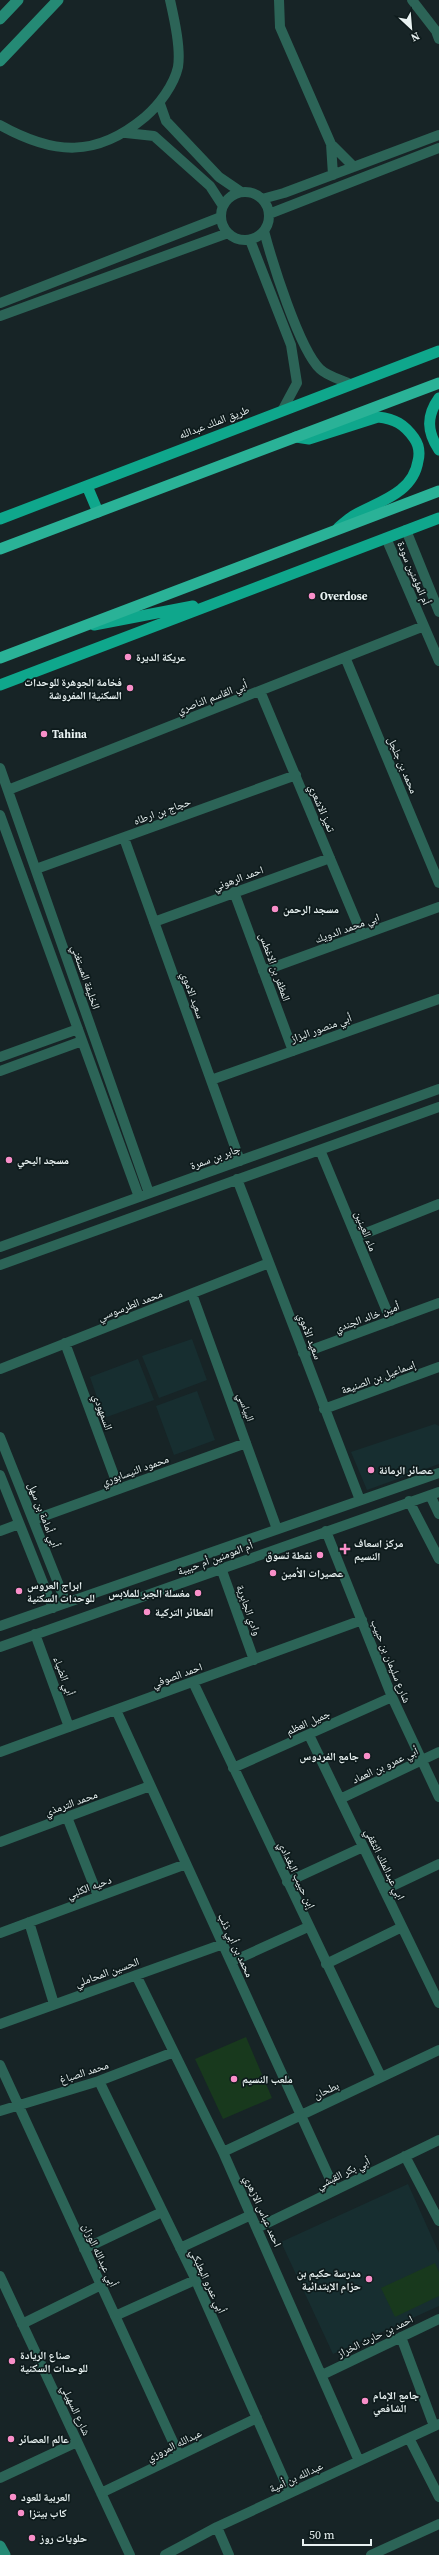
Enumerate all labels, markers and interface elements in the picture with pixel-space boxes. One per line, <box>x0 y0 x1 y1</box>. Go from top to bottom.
north arrow <box>391 8 431 48</box>
text: N <box>408 28 422 45</box>
street label: طريق الملك عبدالله <box>177 402 252 443</box>
street label: أم المؤمنين سودة <box>393 539 434 607</box>
place label: Overdose <box>320 589 368 604</box>
marker: Overdose <box>307 591 317 601</box>
place label: عريكة الديرة <box>136 650 186 665</box>
marker: عريكة الديرة <box>123 652 133 662</box>
place label: فخامة الجوهرة للوحدات السكنيةا المفروشة <box>24 675 122 703</box>
street label: أبي القاسم الناصري <box>175 677 250 719</box>
marker: فخامة الجوهرة للوحدات السكنيةا المفروشة <box>125 683 135 693</box>
place label: Tahina <box>52 727 87 742</box>
marker: Tahina <box>39 729 49 739</box>
street label: محمد بن جلجل <box>384 735 421 796</box>
street label: تميز الاشعري <box>304 782 339 835</box>
street label: حجاج بن ارطاه <box>131 794 193 829</box>
street label: احمد الرهوني <box>211 862 266 895</box>
place label: مسجد الرحمن <box>283 902 339 917</box>
marker: مسجد الرحمن <box>270 904 280 914</box>
street label: ابي محمد الدويك <box>313 910 382 948</box>
street label: المظفر بن الاغطس <box>255 931 294 1003</box>
street label: الخليفة المستغني <box>67 943 103 1011</box>
street label: سعيد الاموي <box>176 970 208 1021</box>
street label: أبي منصور البزاز <box>288 1010 354 1048</box>
street label: جابر بن سمرة <box>188 1141 242 1174</box>
place label: مسجد اليحي <box>17 1153 69 1169</box>
marker: مسجد اليحي <box>4 1155 14 1165</box>
street label: ماء العينين <box>351 1209 380 1254</box>
street label: محمد الطرسوسي <box>96 1286 165 1325</box>
street label: أمين خالد الجندي <box>333 1299 402 1337</box>
street label: سعيد الأموي <box>293 1311 325 1362</box>
street label: إسماعيل بن الصنيعة <box>339 1357 417 1398</box>
street label: البياسي <box>233 1391 258 1424</box>
street label: السمهودي <box>88 1392 116 1433</box>
street label: محمود النيسابوري <box>99 1451 171 1490</box>
place label: عصائر الرمانة <box>379 1463 434 1478</box>
marker: عصائر الرمانة <box>366 1465 376 1475</box>
street label: أبي أمامة بن سهل <box>23 1480 63 1550</box>
place label: مركز اسعاف النسيم <box>354 1536 403 1564</box>
street label: أم المومنين أم حبيبة <box>175 1538 255 1579</box>
marker: مركز اسعاف النسيم <box>339 1543 351 1555</box>
place label: نقطة تسوق <box>265 1548 312 1563</box>
marker: نقطة تسوق <box>315 1550 325 1560</box>
place label: عصيرات الأمين <box>281 1566 344 1581</box>
marker: عصيرات الأمين <box>268 1568 278 1578</box>
place label: ابراج العروس للوحدات السكنية <box>27 1578 95 1606</box>
street label: وادي الجابرية <box>232 1583 265 1638</box>
marker: ابراج العروس للوحدات السكنية <box>14 1586 24 1596</box>
place label: مغسلة الجبر للملابس <box>108 1586 190 1601</box>
marker: مغسلة الجبر للملابس <box>193 1588 203 1598</box>
place label: الفطائر التركية <box>155 1605 213 1620</box>
marker: الفطائر التركية <box>142 1607 152 1617</box>
street label: شارع سليمان بن حبيب <box>367 1617 414 1705</box>
street label: أبي الضياء <box>49 1654 78 1698</box>
street label: احمد الصوفي <box>150 1659 205 1692</box>
street label: جميل العظم <box>284 1706 333 1739</box>
street label: أبي عمرو بن العماد <box>350 1744 421 1788</box>
place label: جامع الفردوس <box>300 1749 359 1764</box>
marker: جامع الفردوس <box>362 1751 372 1761</box>
street label: محمد الترمذي <box>43 1787 100 1821</box>
street label: ابي عبدالملك الثقفي <box>360 1826 408 1903</box>
street label: إبن حبيب البغدادي <box>274 1839 319 1912</box>
street label: دحيه الكلبي <box>65 1872 114 1903</box>
street label: محمد بن أبي ذئب <box>213 1911 257 1980</box>
street label: الحسين المحاملي <box>73 1954 142 1992</box>
street label: محمد الصباغ <box>58 2057 111 2087</box>
place label: ملعب النسيم <box>242 2072 293 2087</box>
marker: ملعب النسيم <box>229 2074 239 2084</box>
street label: بطحان <box>311 2078 341 2103</box>
street label: أبي بكر القبشي <box>314 2154 373 2194</box>
street label: احمد عباس الازهري <box>239 2173 285 2250</box>
street label: أبي عبدالله الوزان <box>78 2221 121 2290</box>
street label: أبي عمرو البعلبكي <box>185 2247 229 2316</box>
place label: مدرسة حكيم بن حزام الإبتدائية <box>297 2266 361 2294</box>
marker: مدرسة حكيم بن حزام الإبتدائية <box>364 2274 374 2284</box>
street label: احمد بن حارث الخراز <box>334 2312 416 2362</box>
place label: صناع الريادة للوحدات السكنية <box>20 2348 88 2376</box>
marker: صناع الريادة للوحدات السكنية <box>7 2356 17 2366</box>
street label: شارع السهيلي <box>57 2383 94 2438</box>
place label: جامع الإمام الشافعي <box>373 2388 419 2417</box>
marker: جامع الإمام الشافعي <box>360 2396 370 2406</box>
street label: عبدالله المروزي <box>144 2426 205 2466</box>
place label: عالم العصائر <box>18 2432 69 2447</box>
marker: عالم العصائر <box>6 2434 16 2444</box>
street label: عبدالله بن أمية <box>267 2458 326 2496</box>
place label: العربية للعود <box>21 2490 70 2505</box>
marker: العربية للعود <box>8 2492 18 2502</box>
place label: كاب بيتزا <box>29 2506 67 2521</box>
marker: كاب بيتزا <box>16 2508 26 2518</box>
scale bar <box>303 2521 371 2547</box>
text: 50 m <box>309 2527 335 2543</box>
place label: حلويات روز <box>39 2531 87 2546</box>
marker: حلويات روز <box>27 2533 37 2543</box>

